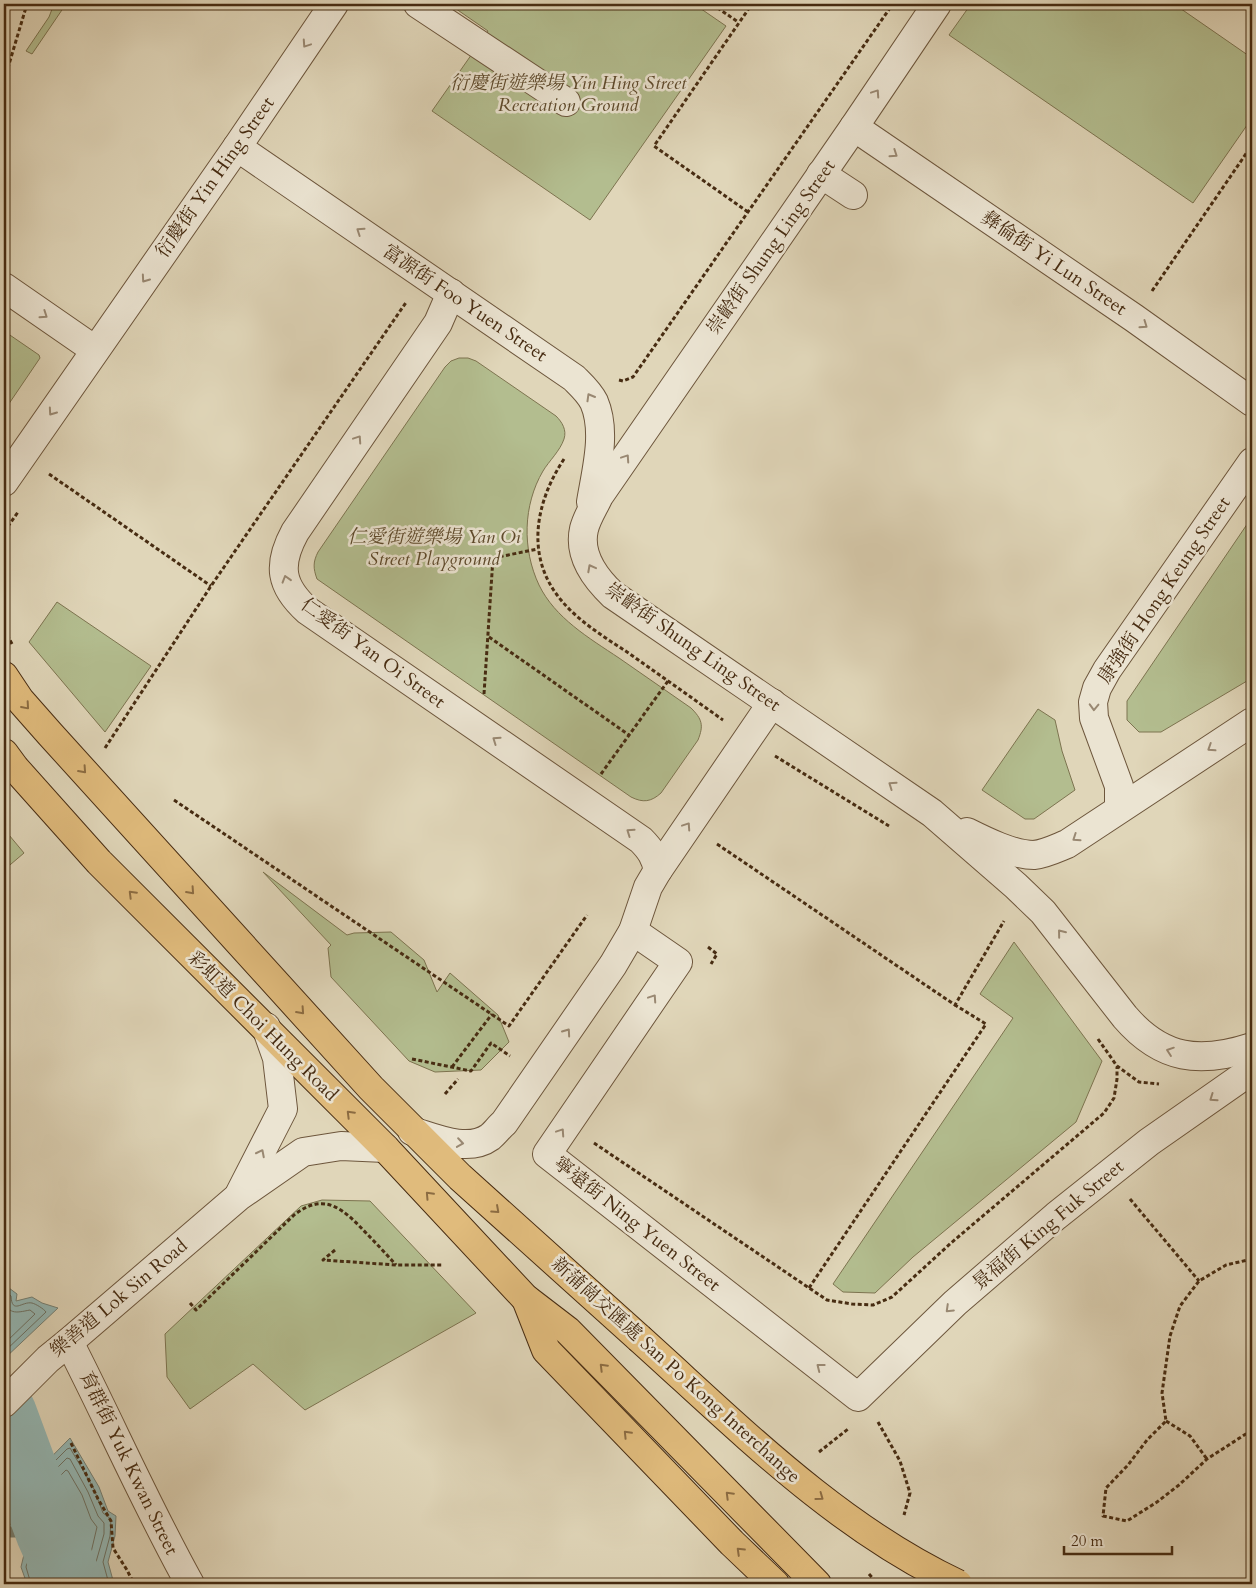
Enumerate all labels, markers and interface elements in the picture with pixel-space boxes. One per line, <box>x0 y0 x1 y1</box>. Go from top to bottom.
one-way arrow <box>303 39 313 48</box>
park label: 衍慶街遊樂場 Yin Hing Street Recreation Ground <box>450 70 687 118</box>
one-way arrow <box>870 90 879 99</box>
street label: 衍慶街 Yin Hing Street <box>150 91 280 263</box>
one-way arrow <box>889 148 898 157</box>
street label: 崇齡街 Shung Ling Street <box>701 154 841 340</box>
street label: 彝倫街 Yi Lun Street <box>976 205 1132 321</box>
one-way arrow <box>356 228 366 237</box>
street label: 富源街 Foo Yuen Street <box>378 238 552 368</box>
one-way arrow <box>142 273 151 283</box>
one-way arrow <box>38 309 48 318</box>
one-way arrow <box>1138 319 1148 328</box>
one-way arrow <box>586 394 596 403</box>
one-way arrow <box>49 406 58 416</box>
one-way arrow <box>352 436 361 445</box>
one-way arrow <box>620 454 629 464</box>
street label: 康強街 Hong Keung Street <box>1092 491 1236 689</box>
park label: 仁愛街遊樂場 Yan Oi Street Playground <box>347 524 521 572</box>
one-way arrow <box>587 564 597 573</box>
one-way arrow <box>282 576 292 584</box>
street label: 崇齡街 Shung Ling Street <box>600 577 786 717</box>
street label: 仁愛街 Yan Oi Street <box>295 592 451 714</box>
one-way arrow <box>20 701 29 710</box>
one-way arrow <box>1089 704 1099 711</box>
one-way arrow <box>492 737 502 746</box>
one-way arrow <box>1207 741 1216 751</box>
one-way arrow <box>77 765 86 774</box>
one-way arrow <box>888 782 898 791</box>
one-way arrow <box>681 823 690 832</box>
one-way arrow <box>626 829 636 838</box>
one-way arrow <box>1072 832 1082 841</box>
one-way arrow <box>186 885 195 894</box>
one-way arrow <box>129 891 138 900</box>
one-way arrow <box>1058 930 1067 939</box>
street label: 彩虹道 Choi Hung Road <box>182 945 344 1107</box>
one-way arrow <box>647 995 656 1004</box>
one-way arrow <box>295 1006 304 1015</box>
one-way arrow <box>561 1028 570 1038</box>
one-way arrow <box>1167 1046 1175 1056</box>
one-way arrow <box>1209 1092 1218 1101</box>
one-way arrow <box>347 1110 356 1119</box>
one-way arrow <box>555 1129 564 1138</box>
one-way arrow <box>456 1137 464 1148</box>
one-way arrow <box>255 1150 265 1159</box>
street label: 寧遠街 Ning Yuen Street <box>548 1151 726 1297</box>
street label: 景福街 King Fuk Street <box>967 1154 1129 1296</box>
one-way arrow <box>426 1192 435 1201</box>
one-way arrow <box>490 1204 499 1213</box>
street label: 樂善道 Lok Sin Road <box>45 1233 193 1363</box>
street label: 新蒲崗交匯處 San Po Kong Interchange <box>546 1251 806 1489</box>
one-way arrow <box>946 1303 955 1312</box>
one-way arrow <box>600 1364 609 1373</box>
one-way arrow <box>816 1364 826 1373</box>
street label: 育群街 Yuk Kwan Street <box>73 1367 185 1559</box>
one-way arrow <box>624 1430 633 1439</box>
one-way arrow <box>814 1491 824 1500</box>
one-way arrow <box>726 1492 735 1501</box>
scale bar <box>1064 1523 1171 1555</box>
text: 20 m <box>1071 1531 1103 1551</box>
one-way arrow <box>737 1547 746 1556</box>

